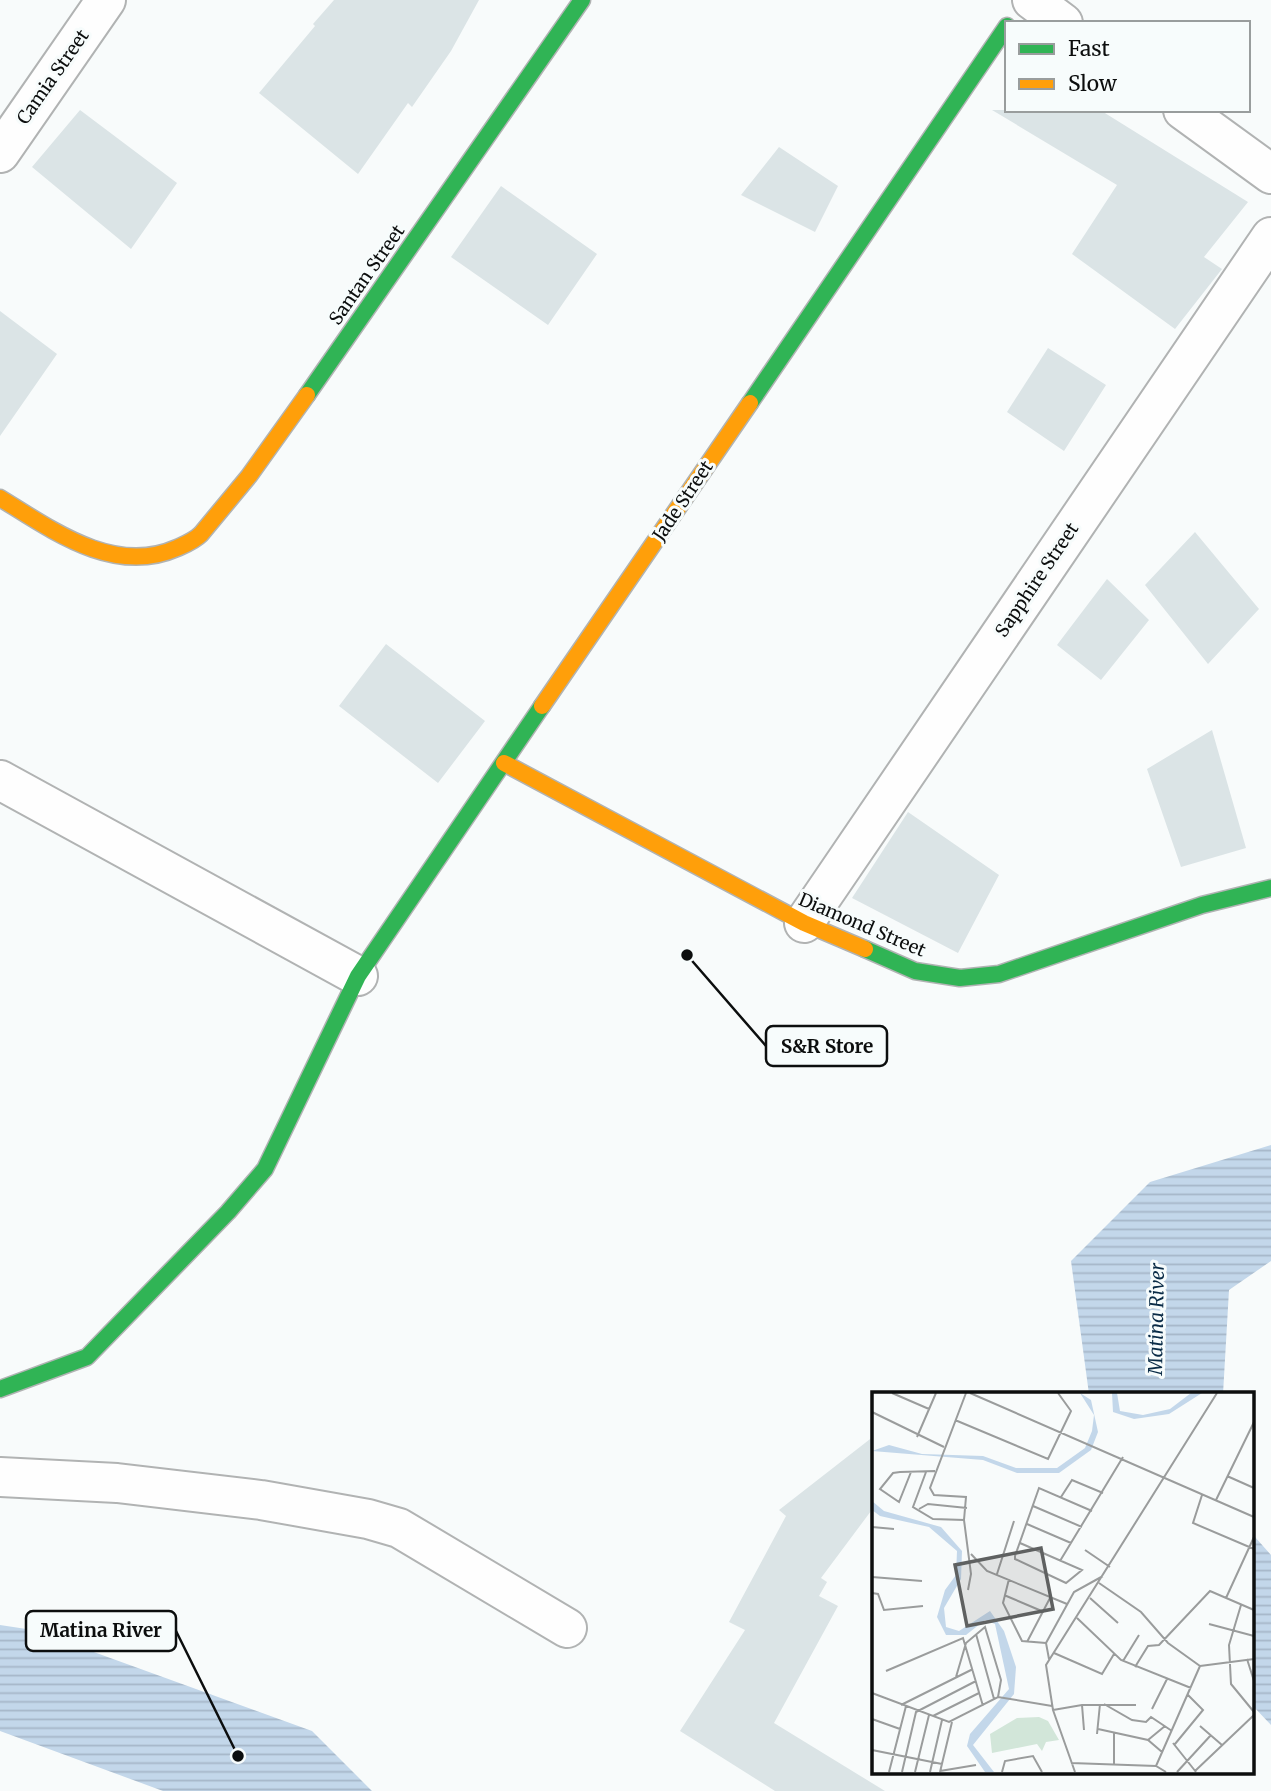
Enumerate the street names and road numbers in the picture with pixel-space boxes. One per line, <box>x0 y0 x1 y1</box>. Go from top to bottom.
street label: Camia Street <box>11 25 94 129</box>
street label: Santan Street <box>324 220 409 329</box>
street label: Jade Street <box>647 456 718 546</box>
street label: Sapphire Street <box>990 518 1083 641</box>
street label: Diamond Street <box>795 887 929 962</box>

